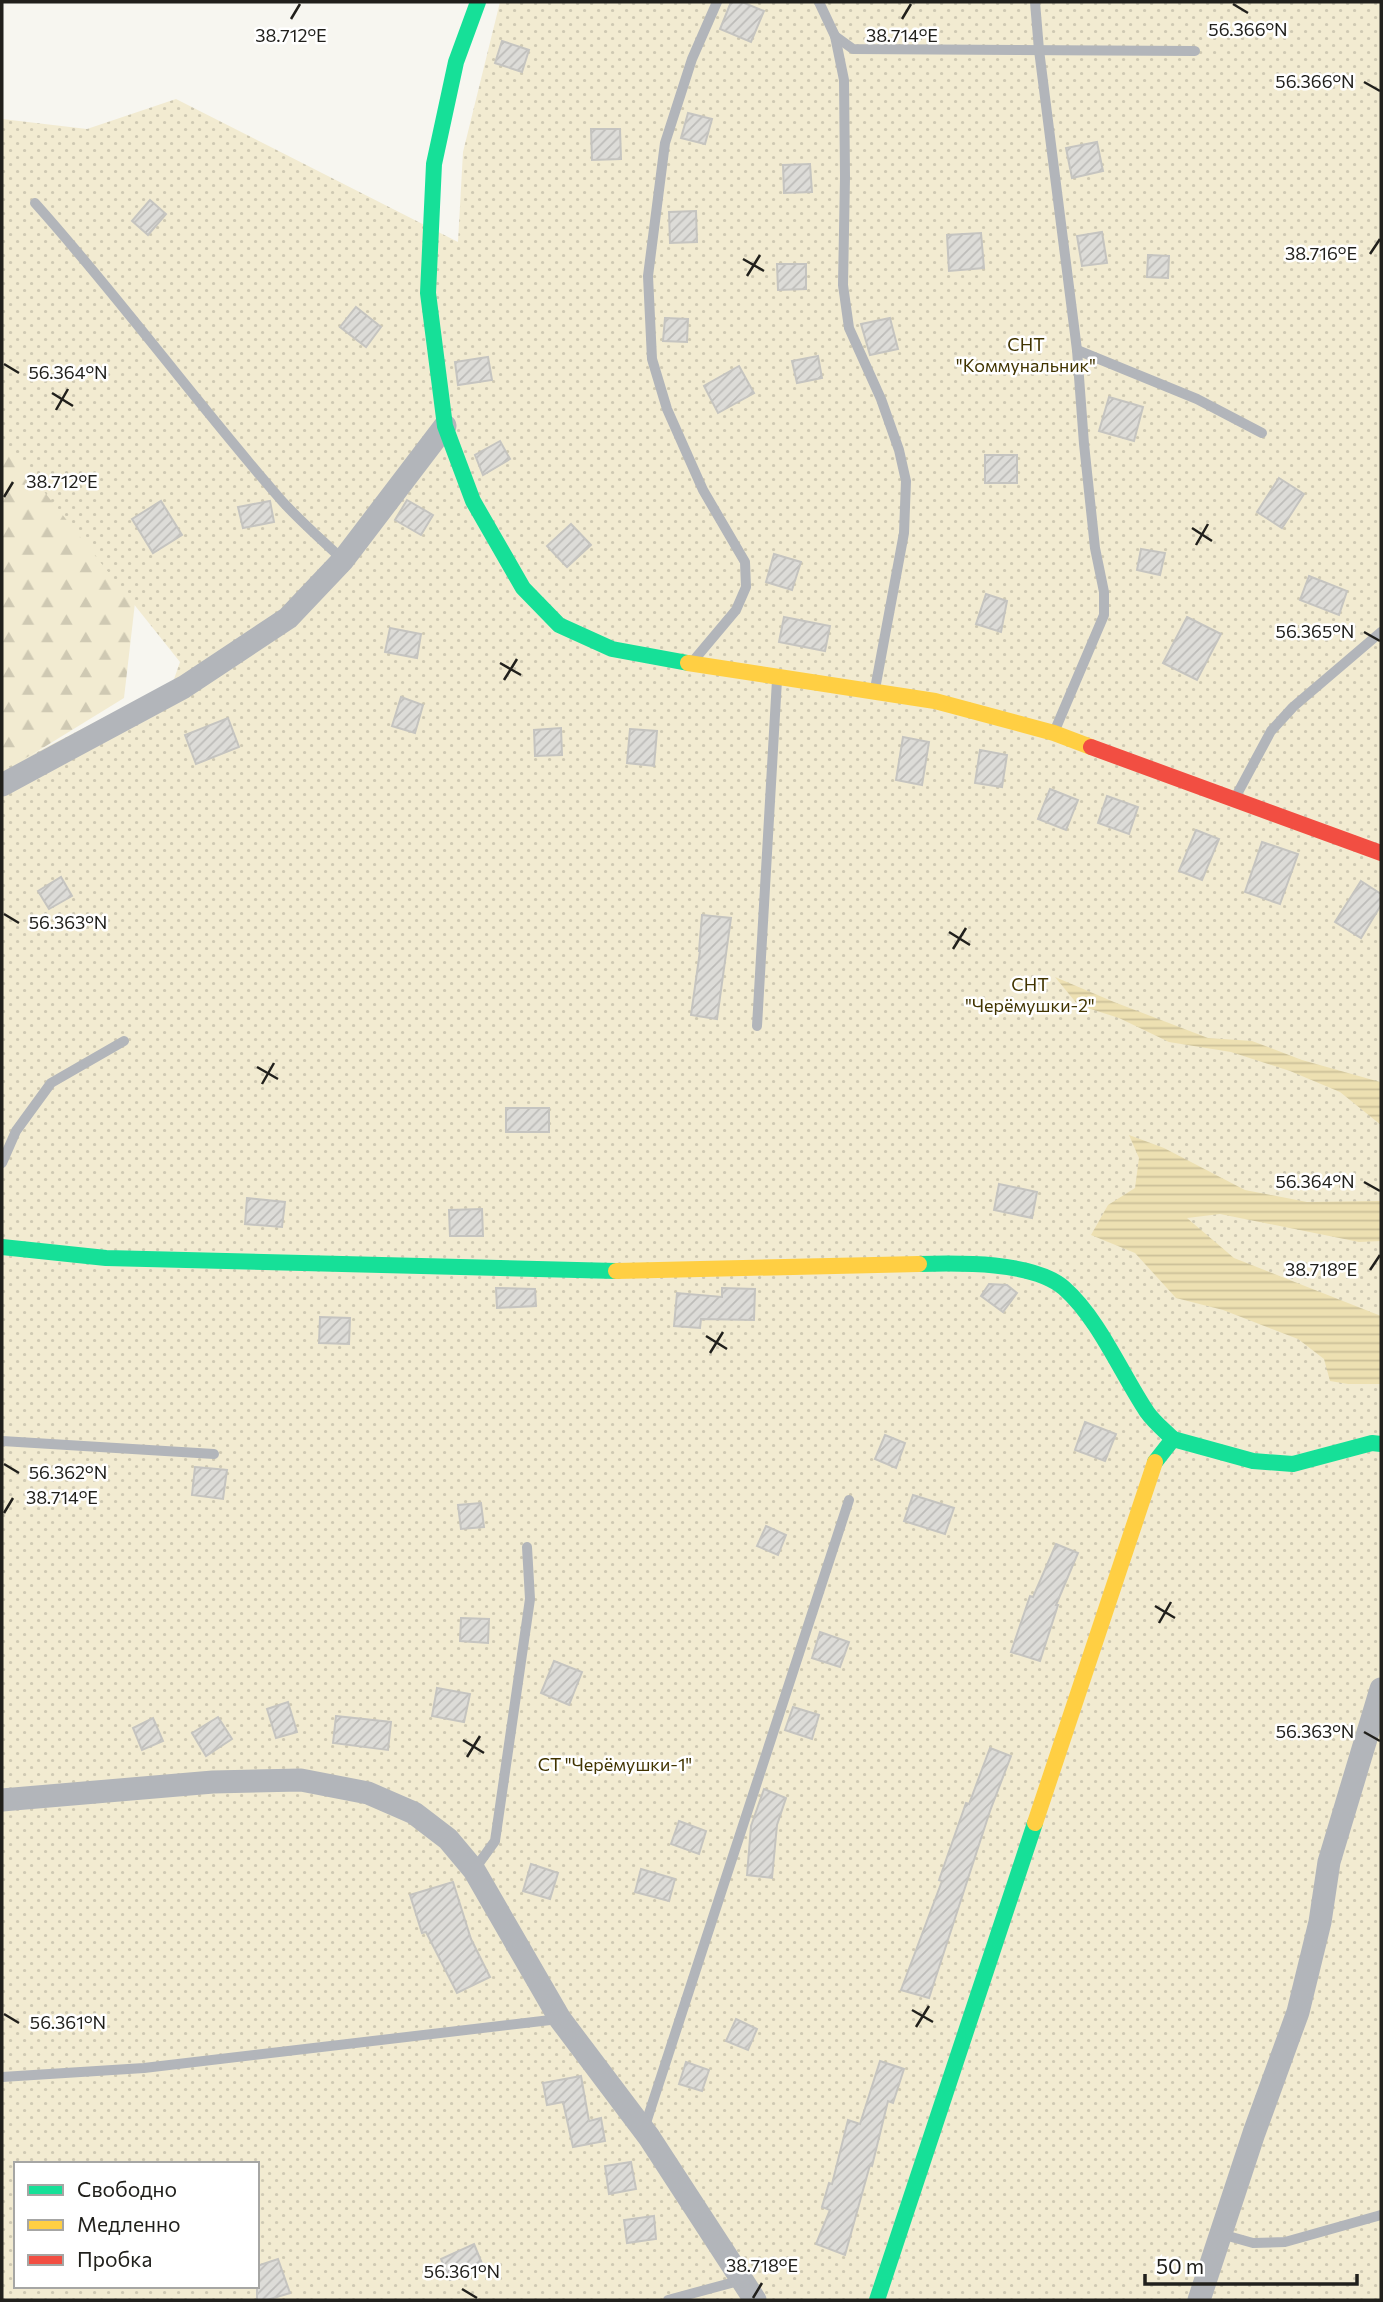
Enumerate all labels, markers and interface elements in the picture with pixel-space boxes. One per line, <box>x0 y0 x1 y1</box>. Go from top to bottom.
text: 56.366°N <box>1208 18 1288 40</box>
text: 38.712°E <box>255 24 327 46</box>
text: 38.714°E <box>866 24 938 46</box>
text: 56.366°N <box>1275 70 1355 92</box>
text: 38.716°E <box>1285 242 1357 264</box>
park label: СНТ "Коммунальник" <box>956 333 1096 376</box>
text: 56.364°N <box>28 361 108 383</box>
text: 38.712°E <box>26 470 98 492</box>
text: 56.365°N <box>1276 620 1354 642</box>
text: 56.363°N <box>29 911 107 933</box>
park label: СНТ "Черёмушки-2" <box>965 973 1095 1016</box>
text: 56.364°N <box>1275 1170 1355 1192</box>
text: 38.718°E <box>1285 1258 1357 1280</box>
text: 56.362°N <box>29 1461 107 1483</box>
text: 38.714°E <box>26 1486 98 1508</box>
text: 56.363°N <box>1276 1720 1354 1742</box>
park label: СТ "Черёмушки-1" <box>538 1753 692 1775</box>
text: 56.361°N <box>30 2011 106 2033</box>
legend <box>14 2162 259 2288</box>
text: Свободно <box>77 2176 177 2201</box>
text: Медленно <box>77 2211 181 2236</box>
scale bar <box>1145 2242 1357 2286</box>
text: Пробка <box>77 2246 152 2271</box>
text: 50 m <box>1156 2253 1204 2278</box>
text: 38.718°E <box>726 2254 798 2276</box>
text: 56.361°N <box>424 2260 500 2282</box>

